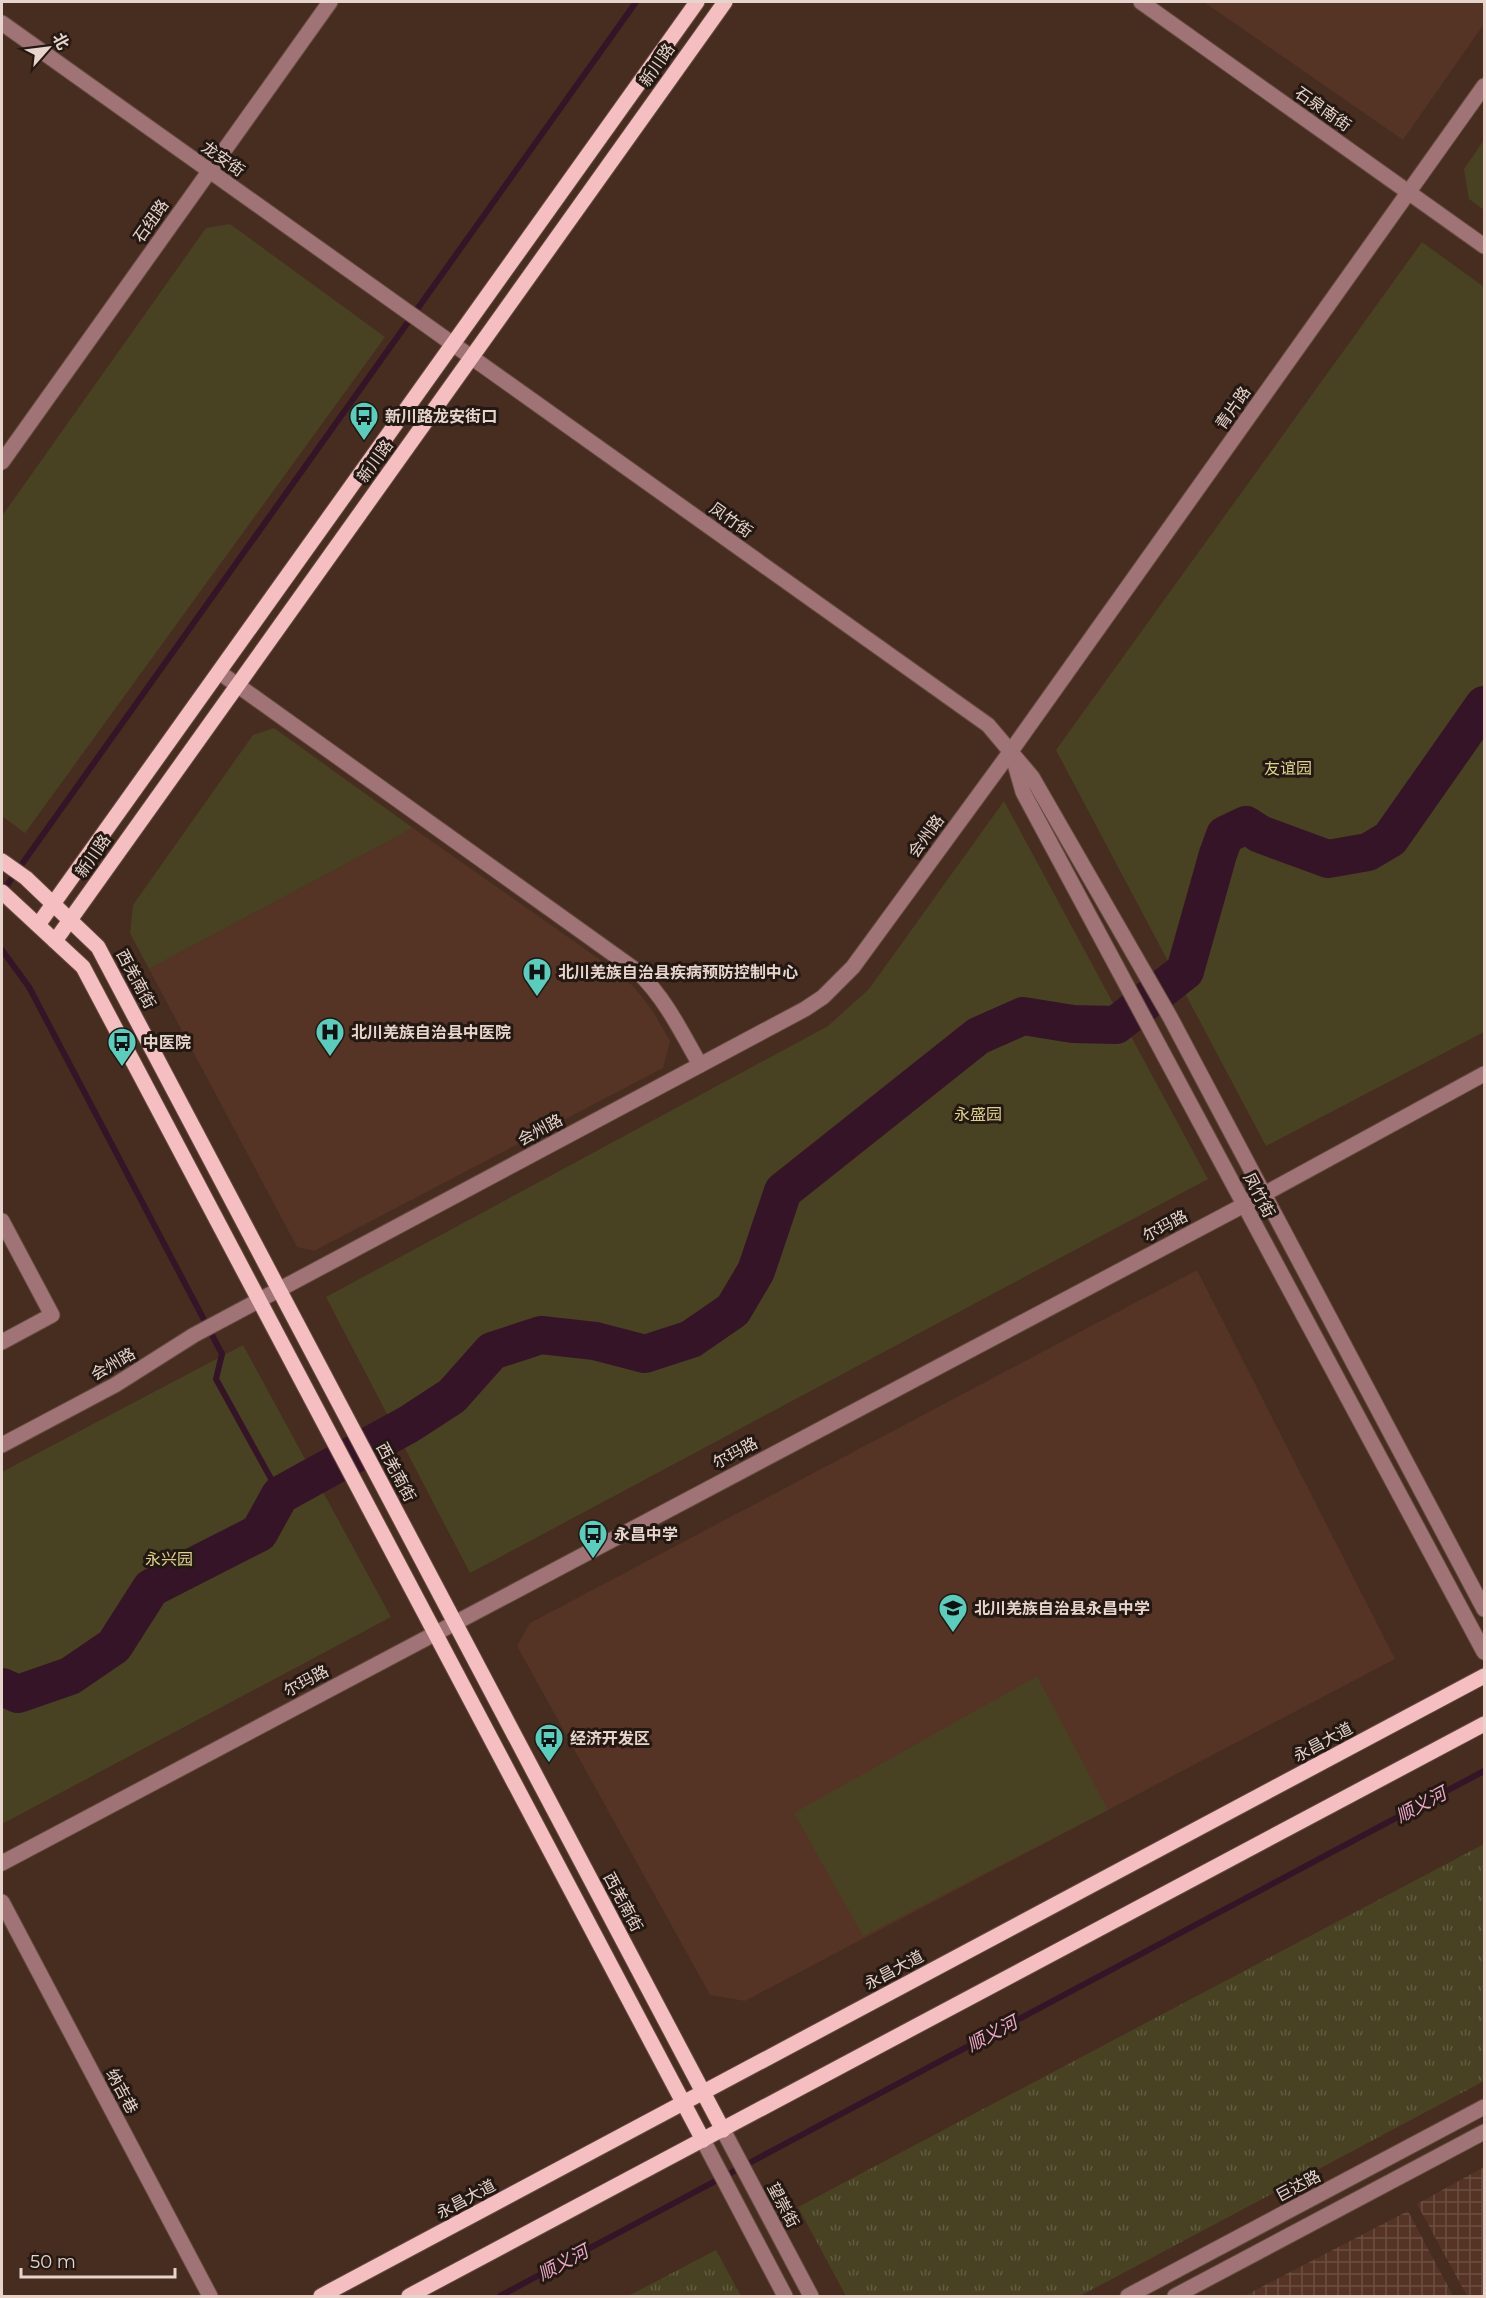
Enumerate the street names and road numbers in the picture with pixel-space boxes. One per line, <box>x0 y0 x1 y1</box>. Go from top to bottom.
street label: 新川路 <box>635 40 679 90</box>
street label: 石泉南街 <box>1291 83 1355 135</box>
street label: 龙安街 <box>198 137 248 181</box>
street label: 石纽路 <box>129 196 173 246</box>
street label: 青片路 <box>1211 383 1255 433</box>
street label: 新川路 <box>353 436 397 486</box>
street label: 凤竹街 <box>706 498 756 542</box>
street label: 会州路 <box>904 811 948 861</box>
street label: 新川路 <box>71 831 115 881</box>
street label: 西羌南街 <box>113 946 159 1012</box>
street label: 会州路 <box>514 1110 566 1150</box>
street label: 凤竹街 <box>1239 1169 1279 1221</box>
street label: 尔玛路 <box>1139 1206 1191 1246</box>
street label: 会州路 <box>87 1344 139 1384</box>
street label: 尔玛路 <box>709 1433 761 1473</box>
street label: 西羌南街 <box>373 1439 419 1505</box>
street label: 尔玛路 <box>280 1661 332 1701</box>
street label: 永昌大道 <box>1290 1719 1356 1765</box>
street label: 西羌南街 <box>600 1869 646 1935</box>
street label: 永昌大道 <box>861 1947 927 1993</box>
street label: 纳吉巷 <box>102 2065 142 2117</box>
street label: 巨达路 <box>1272 2166 1324 2206</box>
street label: 永昌大道 <box>433 2176 499 2222</box>
street label: 望崇街 <box>763 2179 803 2231</box>

